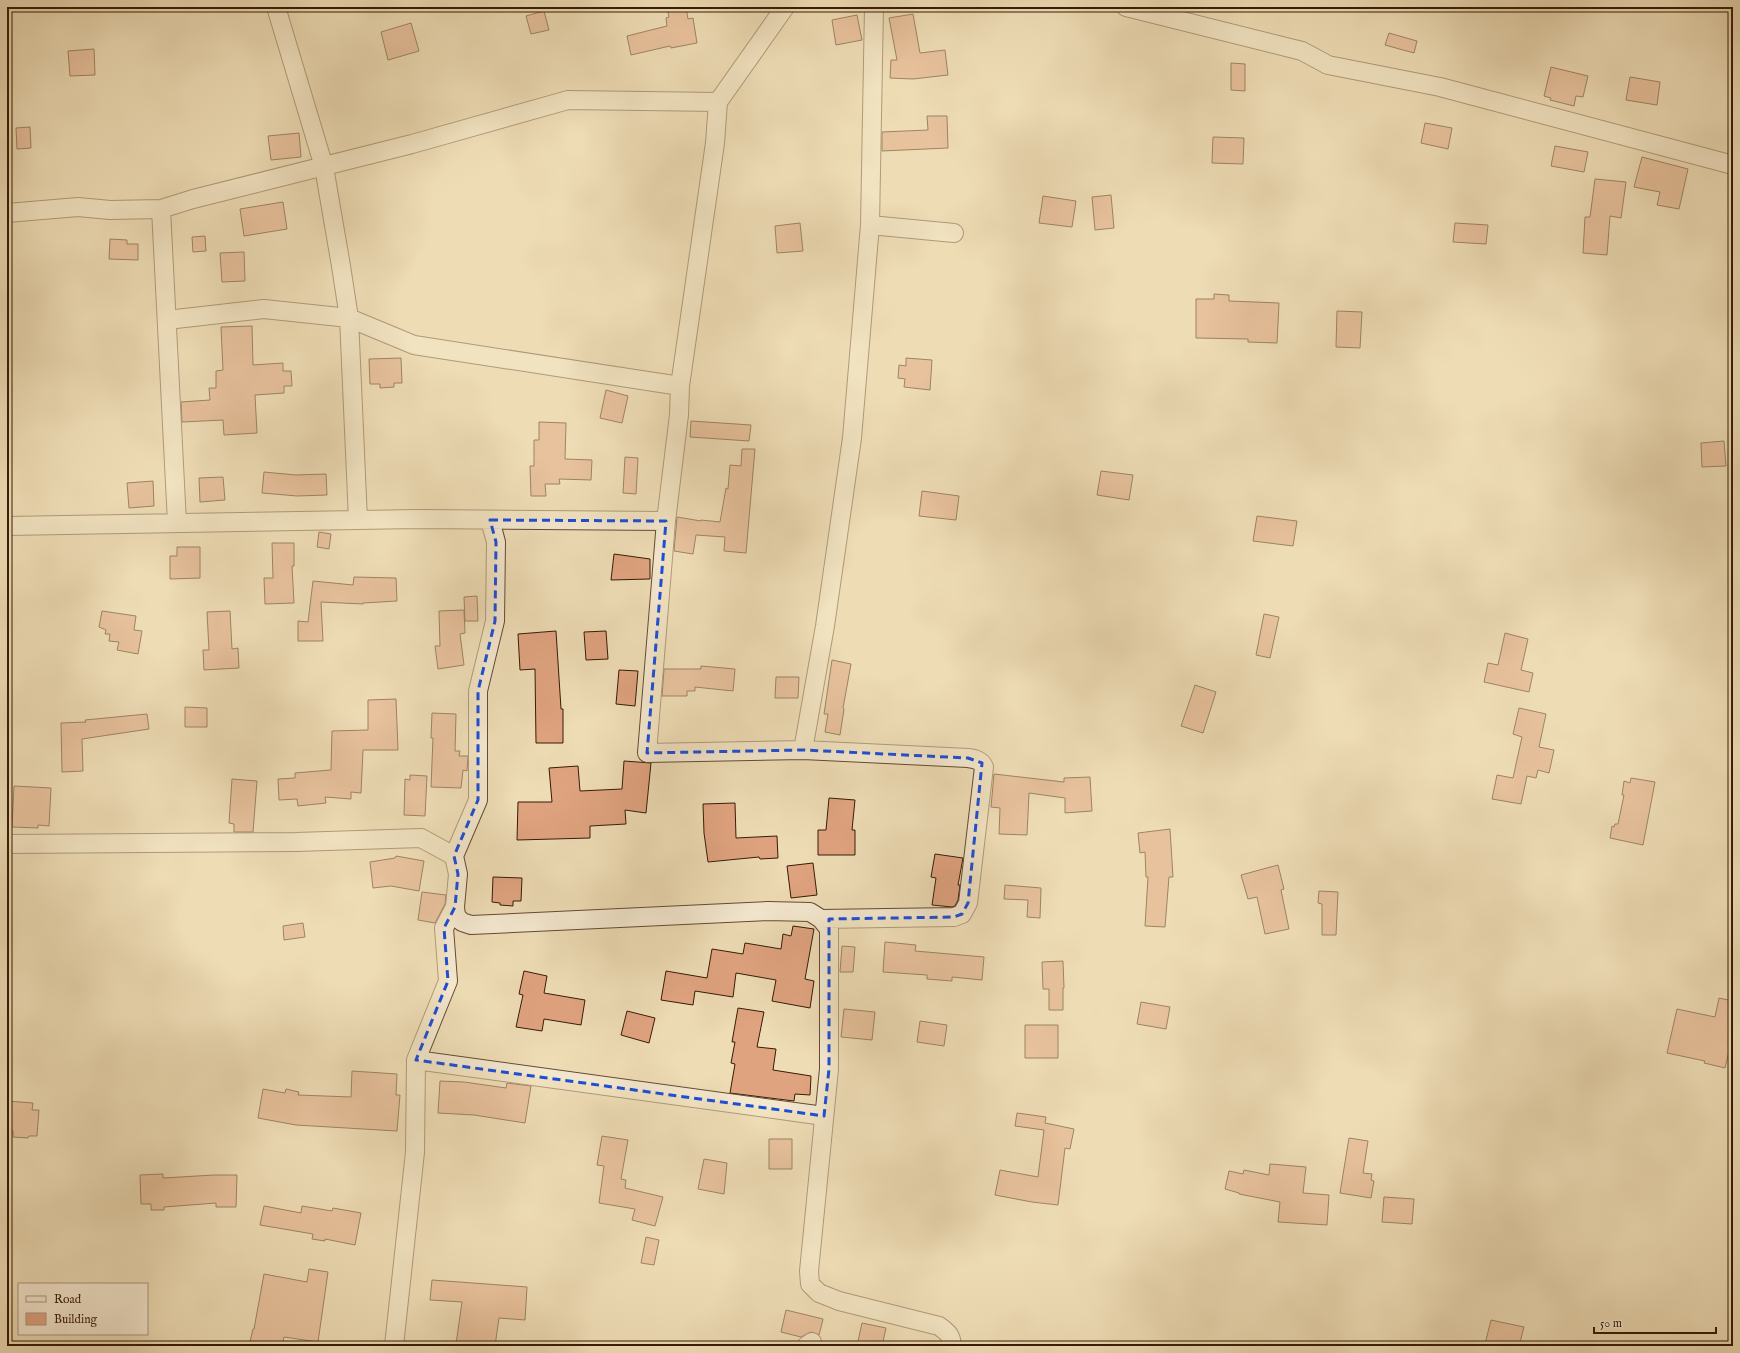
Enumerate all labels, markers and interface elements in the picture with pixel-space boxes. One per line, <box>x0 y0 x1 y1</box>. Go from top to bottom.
legend <box>18 1283 148 1335</box>
text: Road <box>54 1292 82 1307</box>
scale bar <box>1594 1309 1716 1335</box>
text: Building <box>54 1312 98 1327</box>
text: 50 m <box>1600 1316 1622 1331</box>

